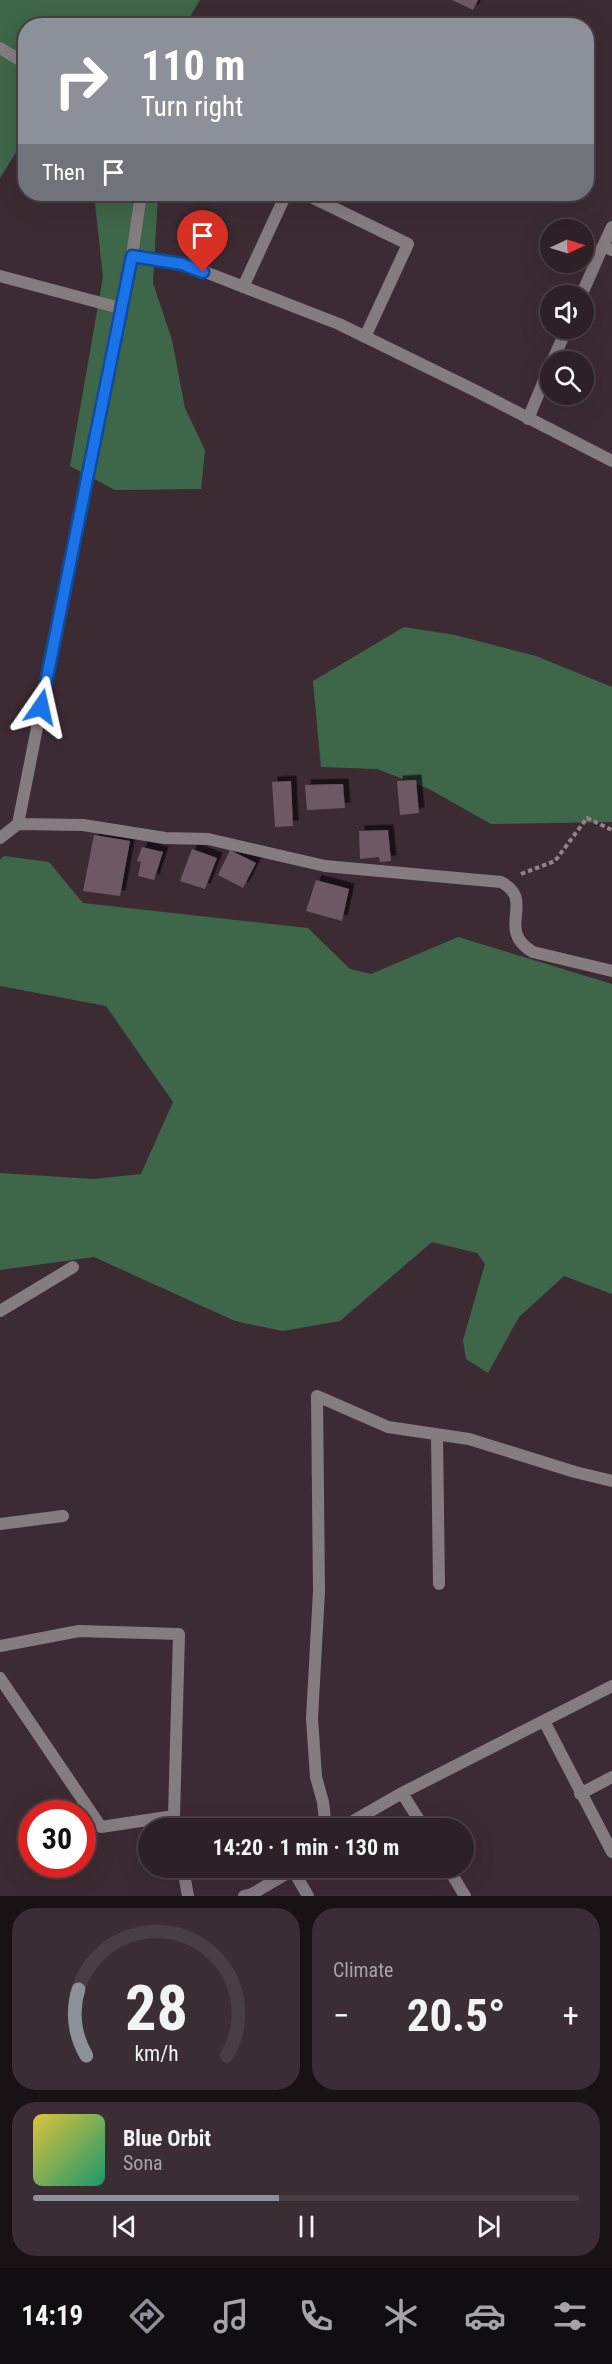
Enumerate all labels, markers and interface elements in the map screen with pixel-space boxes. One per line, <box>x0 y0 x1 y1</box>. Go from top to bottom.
text: 110 m <box>141 41 246 90</box>
icon: right <box>42 42 120 120</box>
text: Turn right <box>141 91 243 123</box>
icon: arrive <box>97 156 130 189</box>
text: Then <box>42 160 85 185</box>
pin <box>177 210 228 272</box>
icon: arrive <box>186 219 219 252</box>
north arrow <box>540 219 594 273</box>
map controls <box>540 219 594 405</box>
button: sound <box>540 285 594 339</box>
button: search <box>540 351 594 405</box>
position arrow <box>9 675 73 739</box>
speed limit sign: 30 <box>18 1800 96 1878</box>
text: 14:20 · 1 min · 130 m <box>213 1835 399 1860</box>
text: Climate <box>333 1958 393 1982</box>
text: 28 <box>124 1972 188 2045</box>
text: 20.5° <box>407 1989 505 2042</box>
text: − <box>333 1996 350 2035</box>
text: + <box>563 1996 579 2035</box>
text: km/h <box>134 2041 178 2066</box>
text: Blue Orbit <box>123 2126 211 2151</box>
text: Sona <box>123 2151 163 2175</box>
icon: previous <box>108 2210 141 2243</box>
icon: pause <box>290 2210 323 2243</box>
icon: next <box>472 2210 505 2243</box>
icon: directions <box>126 2295 168 2337</box>
icon: music <box>210 2295 252 2337</box>
icon: phone <box>295 2295 337 2337</box>
icon: climate <box>380 2295 422 2337</box>
icon: car <box>464 2295 506 2337</box>
icon: filters <box>549 2295 591 2337</box>
text: 14:19 <box>21 2300 83 2332</box>

